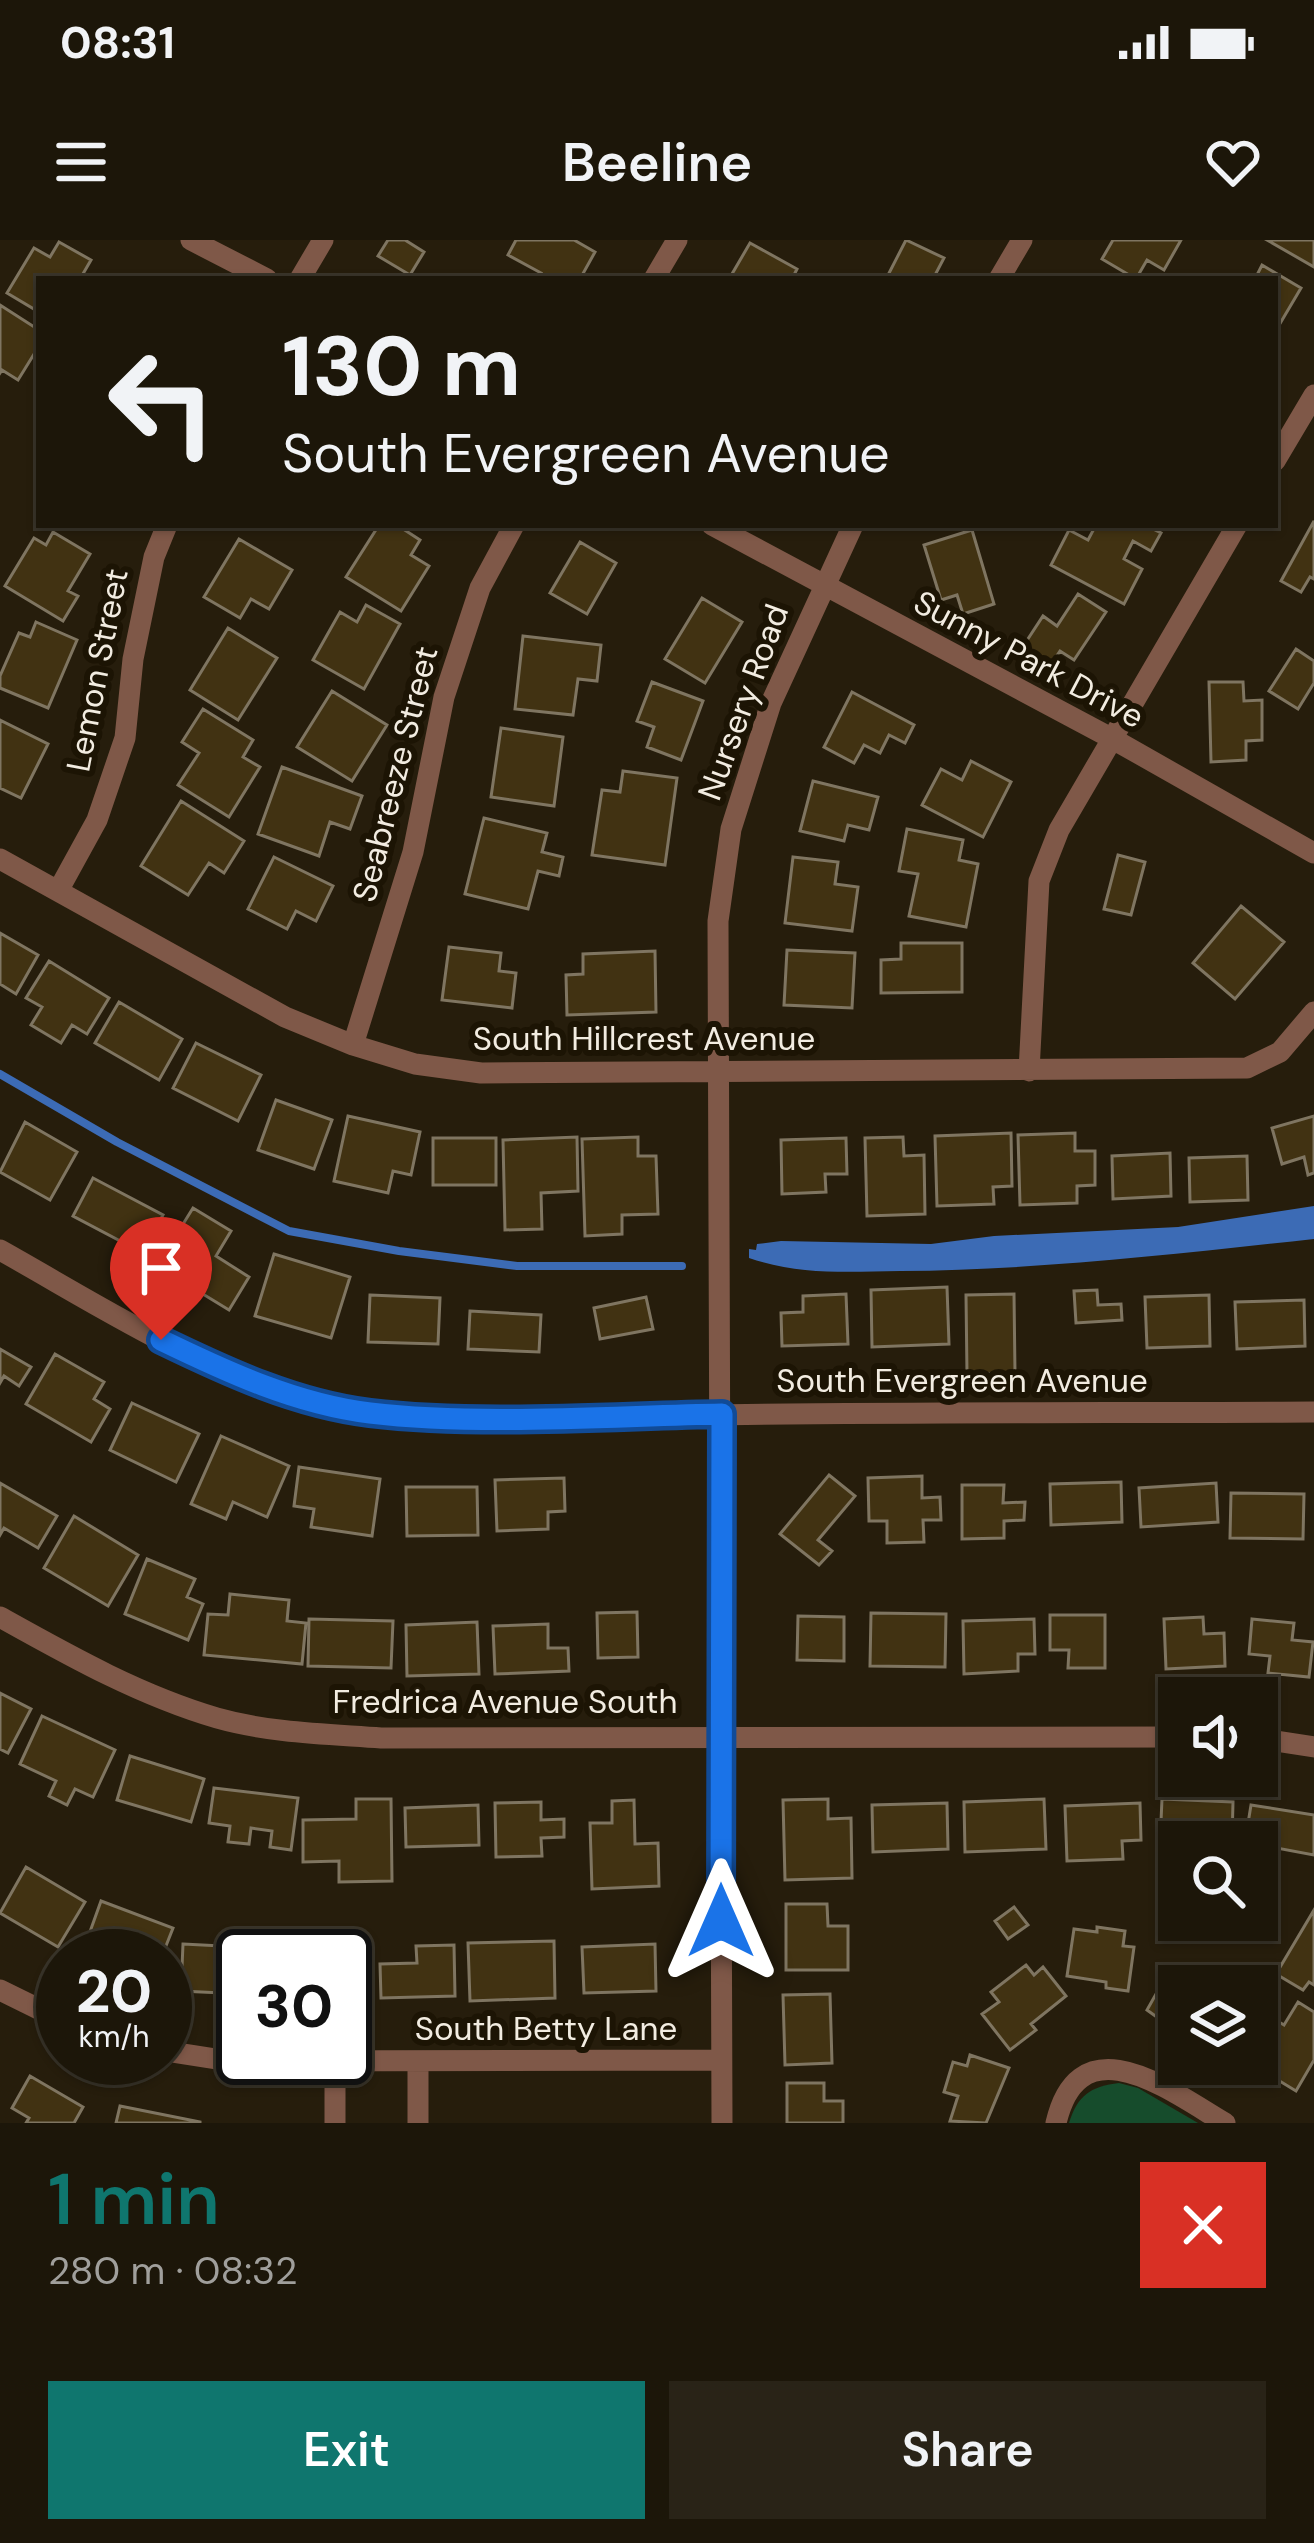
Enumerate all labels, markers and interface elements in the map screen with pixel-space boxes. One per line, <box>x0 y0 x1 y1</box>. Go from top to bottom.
text: 08:31 <box>60 13 175 72</box>
text: Beeline <box>562 127 752 198</box>
icon: menu <box>48 129 114 195</box>
icon: heart <box>1200 129 1266 195</box>
text: 130 m <box>282 312 521 421</box>
icon: left <box>84 324 240 480</box>
text: South Evergreen Avenue <box>282 418 890 489</box>
street label: Lemon Street <box>56 565 138 775</box>
street label: Sunny Park Drive <box>906 580 1152 738</box>
street label: Nursery Road <box>688 598 798 806</box>
street label: Seabreeze Street <box>342 642 448 906</box>
street label: South Hillcrest Avenue <box>473 1017 815 1060</box>
pin <box>110 1217 212 1340</box>
icon: arrive <box>128 1235 194 1301</box>
street label: South Evergreen Avenue <box>776 1359 1148 1402</box>
map controls <box>1158 1677 1278 2085</box>
button: sound <box>1158 1677 1278 1797</box>
street label: Fredrica Avenue South <box>333 1680 677 1723</box>
button: search <box>1158 1821 1278 1941</box>
position arrow <box>658 1858 784 1984</box>
speed limit sign: 30 <box>216 1929 372 2085</box>
text: 20 <box>76 1952 152 2031</box>
button: layers <box>1158 1965 1278 2085</box>
street label: South Betty Lane <box>415 2007 677 2050</box>
text: km/h <box>79 2017 149 2056</box>
text: 1 min <box>48 2153 220 2246</box>
button: close <box>1140 2162 1266 2288</box>
text: 280 m · 08:32 <box>48 2245 298 2296</box>
button: Exit <box>48 2381 645 2519</box>
button: Share <box>669 2381 1266 2519</box>

